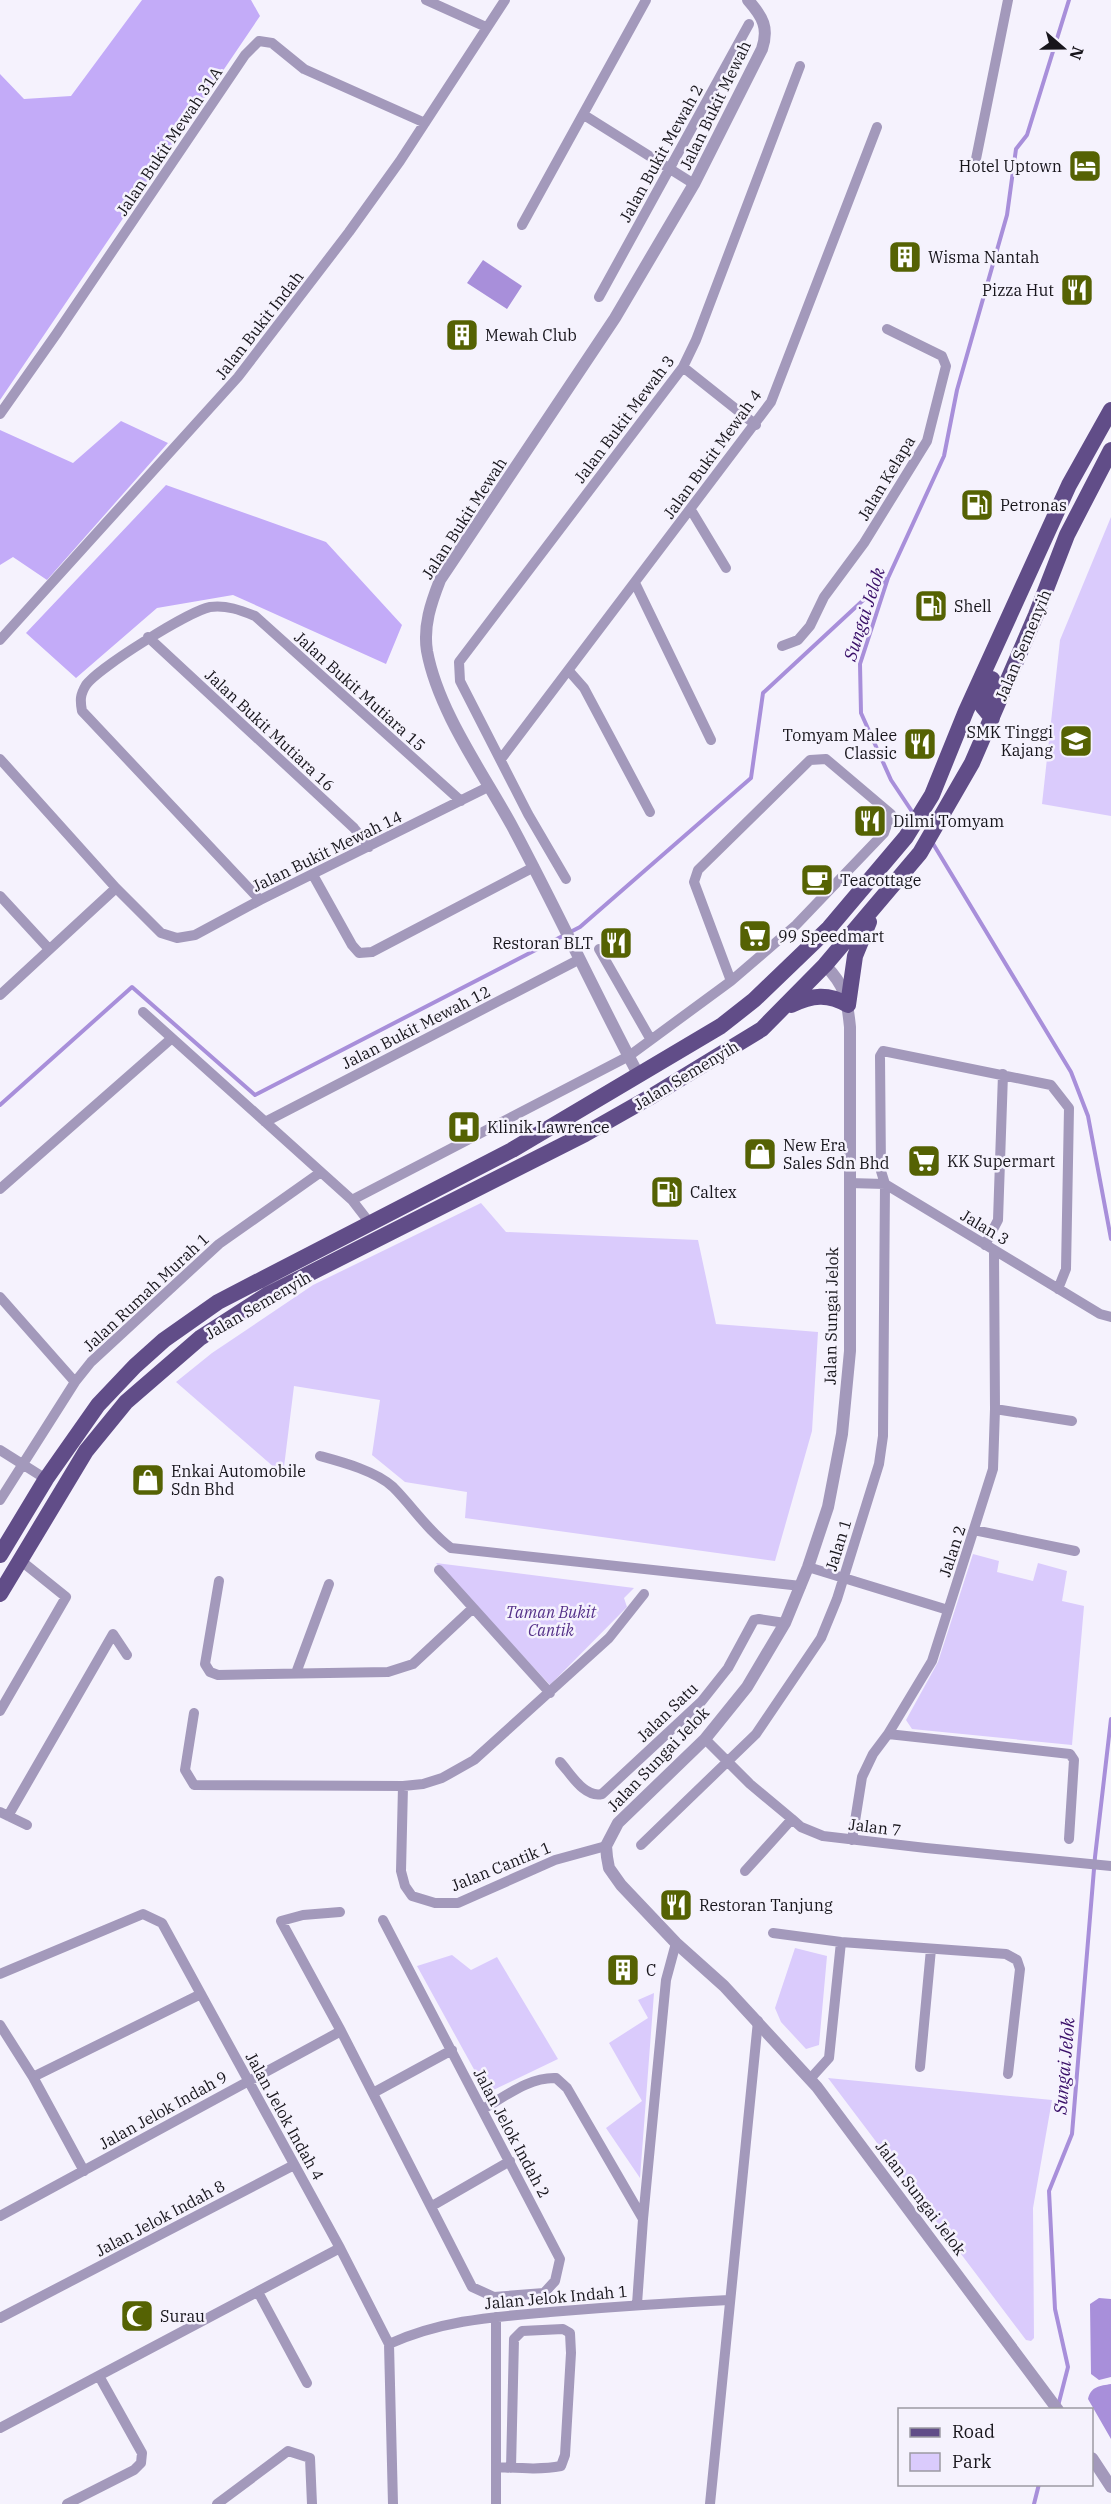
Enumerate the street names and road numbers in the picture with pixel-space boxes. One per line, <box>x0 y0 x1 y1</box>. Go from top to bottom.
street label: Jalan Bukit Mewah <box>675 37 755 173</box>
street label: Jalan Bukit Mewah 31A <box>112 63 226 219</box>
street label: Jalan Bukit Mewah 2 <box>615 81 707 225</box>
street label: Jalan Bukit Indah <box>211 267 307 383</box>
street label: Jalan Bukit Mewah 3 <box>570 351 678 487</box>
street label: Jalan Bukit Mewah 4 <box>658 386 766 522</box>
street label: Jalan Kelapa <box>853 432 919 524</box>
street label: Jalan Bukit Mewah <box>417 453 511 583</box>
street label: Jalan Semenyih <box>991 586 1055 704</box>
street label: Jalan Bukit Mutiara 15 <box>290 627 430 755</box>
street label: Jalan Bukit Mutiara 16 <box>201 665 339 795</box>
street label: Jalan Bukit Mewah 14 <box>249 806 405 896</box>
street label: Jalan Bukit Mewah 12 <box>338 981 494 1073</box>
street label: Jalan Semenyih <box>630 1036 742 1114</box>
street label: Jalan 3 <box>957 1205 1013 1249</box>
street label: Jalan Rumah Murah 1 <box>79 1229 213 1355</box>
street label: Jalan Sungai Jelok <box>820 1246 842 1385</box>
street label: Jalan Semenyih <box>202 1267 314 1343</box>
street label: Jalan 1 <box>821 1517 855 1573</box>
street label: Jalan 2 <box>934 1523 970 1579</box>
street label: Jalan Satu <box>632 1678 702 1746</box>
street label: Jalan Sungai Jelok <box>603 1702 714 1816</box>
street label: Jalan 7 <box>847 1814 903 1840</box>
street label: Jalan Cantik 1 <box>448 1837 554 1895</box>
street label: Jalan Jelok Indah 4 <box>241 2048 329 2184</box>
street label: Jalan Jelok Indah 2 <box>469 2065 555 2201</box>
street label: Jalan Jelok Indah 9 <box>95 2066 231 2154</box>
street label: Jalan Sungai Jelok <box>871 2137 971 2260</box>
street label: Jalan Jelok Indah 8 <box>92 2175 228 2261</box>
street label: Jalan Jelok Indah 1 <box>484 2281 628 2313</box>

